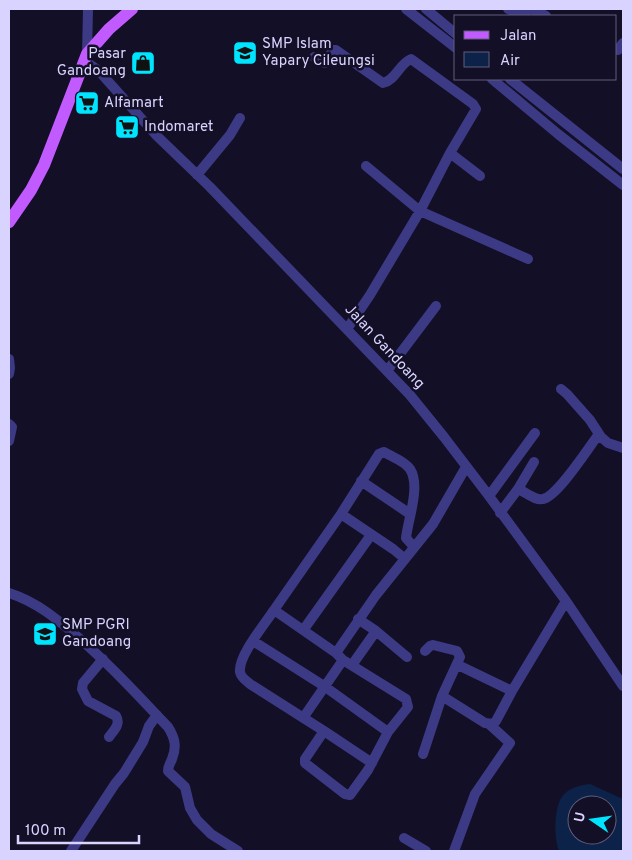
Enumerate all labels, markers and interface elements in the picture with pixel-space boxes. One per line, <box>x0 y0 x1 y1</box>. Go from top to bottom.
legend <box>454 15 617 80</box>
text: Jalan <box>500 27 537 46</box>
place label: SMP Islam Yapary Cileungsi <box>262 35 375 71</box>
school or university icon: SMP Islam Yapary Cileungsi <box>232 40 258 66</box>
place label: Pasar Gandoang <box>57 45 126 81</box>
shop icon: Pasar Gandoang <box>130 50 156 76</box>
text: Air <box>500 52 520 71</box>
supermarket icon: Alfamart <box>74 90 100 116</box>
place label: Alfamart <box>104 94 164 113</box>
supermarket icon: Indomaret <box>114 114 140 140</box>
place label: Indomaret <box>144 118 214 137</box>
street label: Jalan Gandoang <box>340 301 428 393</box>
place label: SMP PGRI Gandoang <box>62 616 131 652</box>
school or university icon: SMP PGRI Gandoang <box>32 621 58 647</box>
north arrow <box>567 795 617 845</box>
text: U <box>571 811 590 824</box>
scale bar <box>18 812 139 844</box>
text: 100 m <box>25 822 66 841</box>

